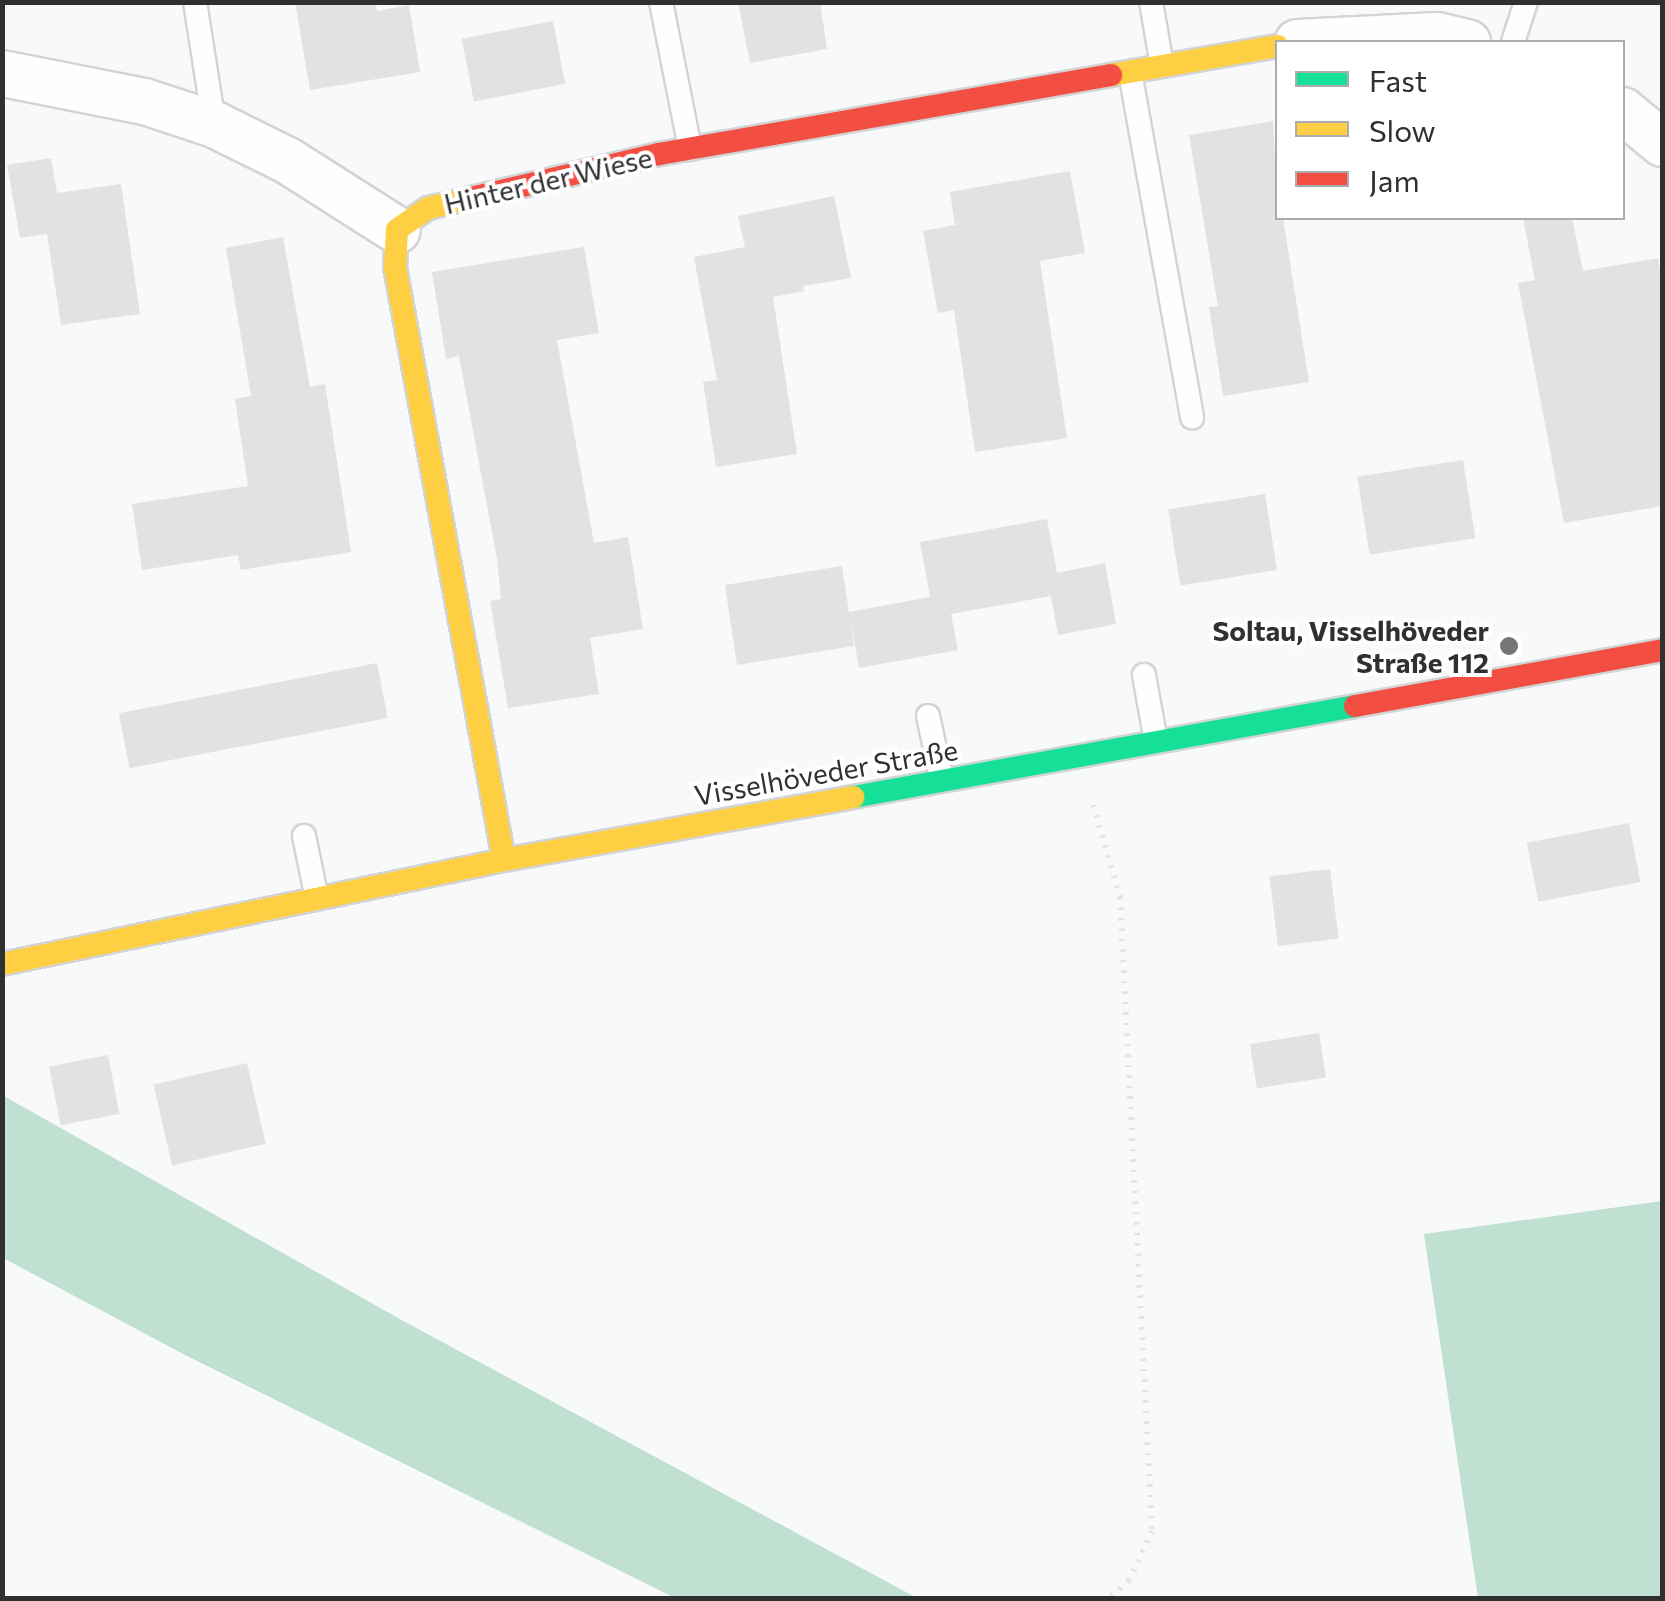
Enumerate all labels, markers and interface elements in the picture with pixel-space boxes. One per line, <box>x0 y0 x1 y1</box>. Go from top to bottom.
legend <box>1275 40 1625 220</box>
text: Fast <box>1369 61 1427 98</box>
text: Slow <box>1369 111 1436 148</box>
street label: Hinter der Wiese <box>441 140 655 220</box>
text: Jam <box>1369 161 1420 198</box>
place label: Soltau, Visselhöveder Straße 112 <box>1213 613 1489 679</box>
marker: Soltau, Visselhöveder Straße 112 <box>1498 635 1520 657</box>
street label: Visselhöveder Straße <box>692 732 960 812</box>

